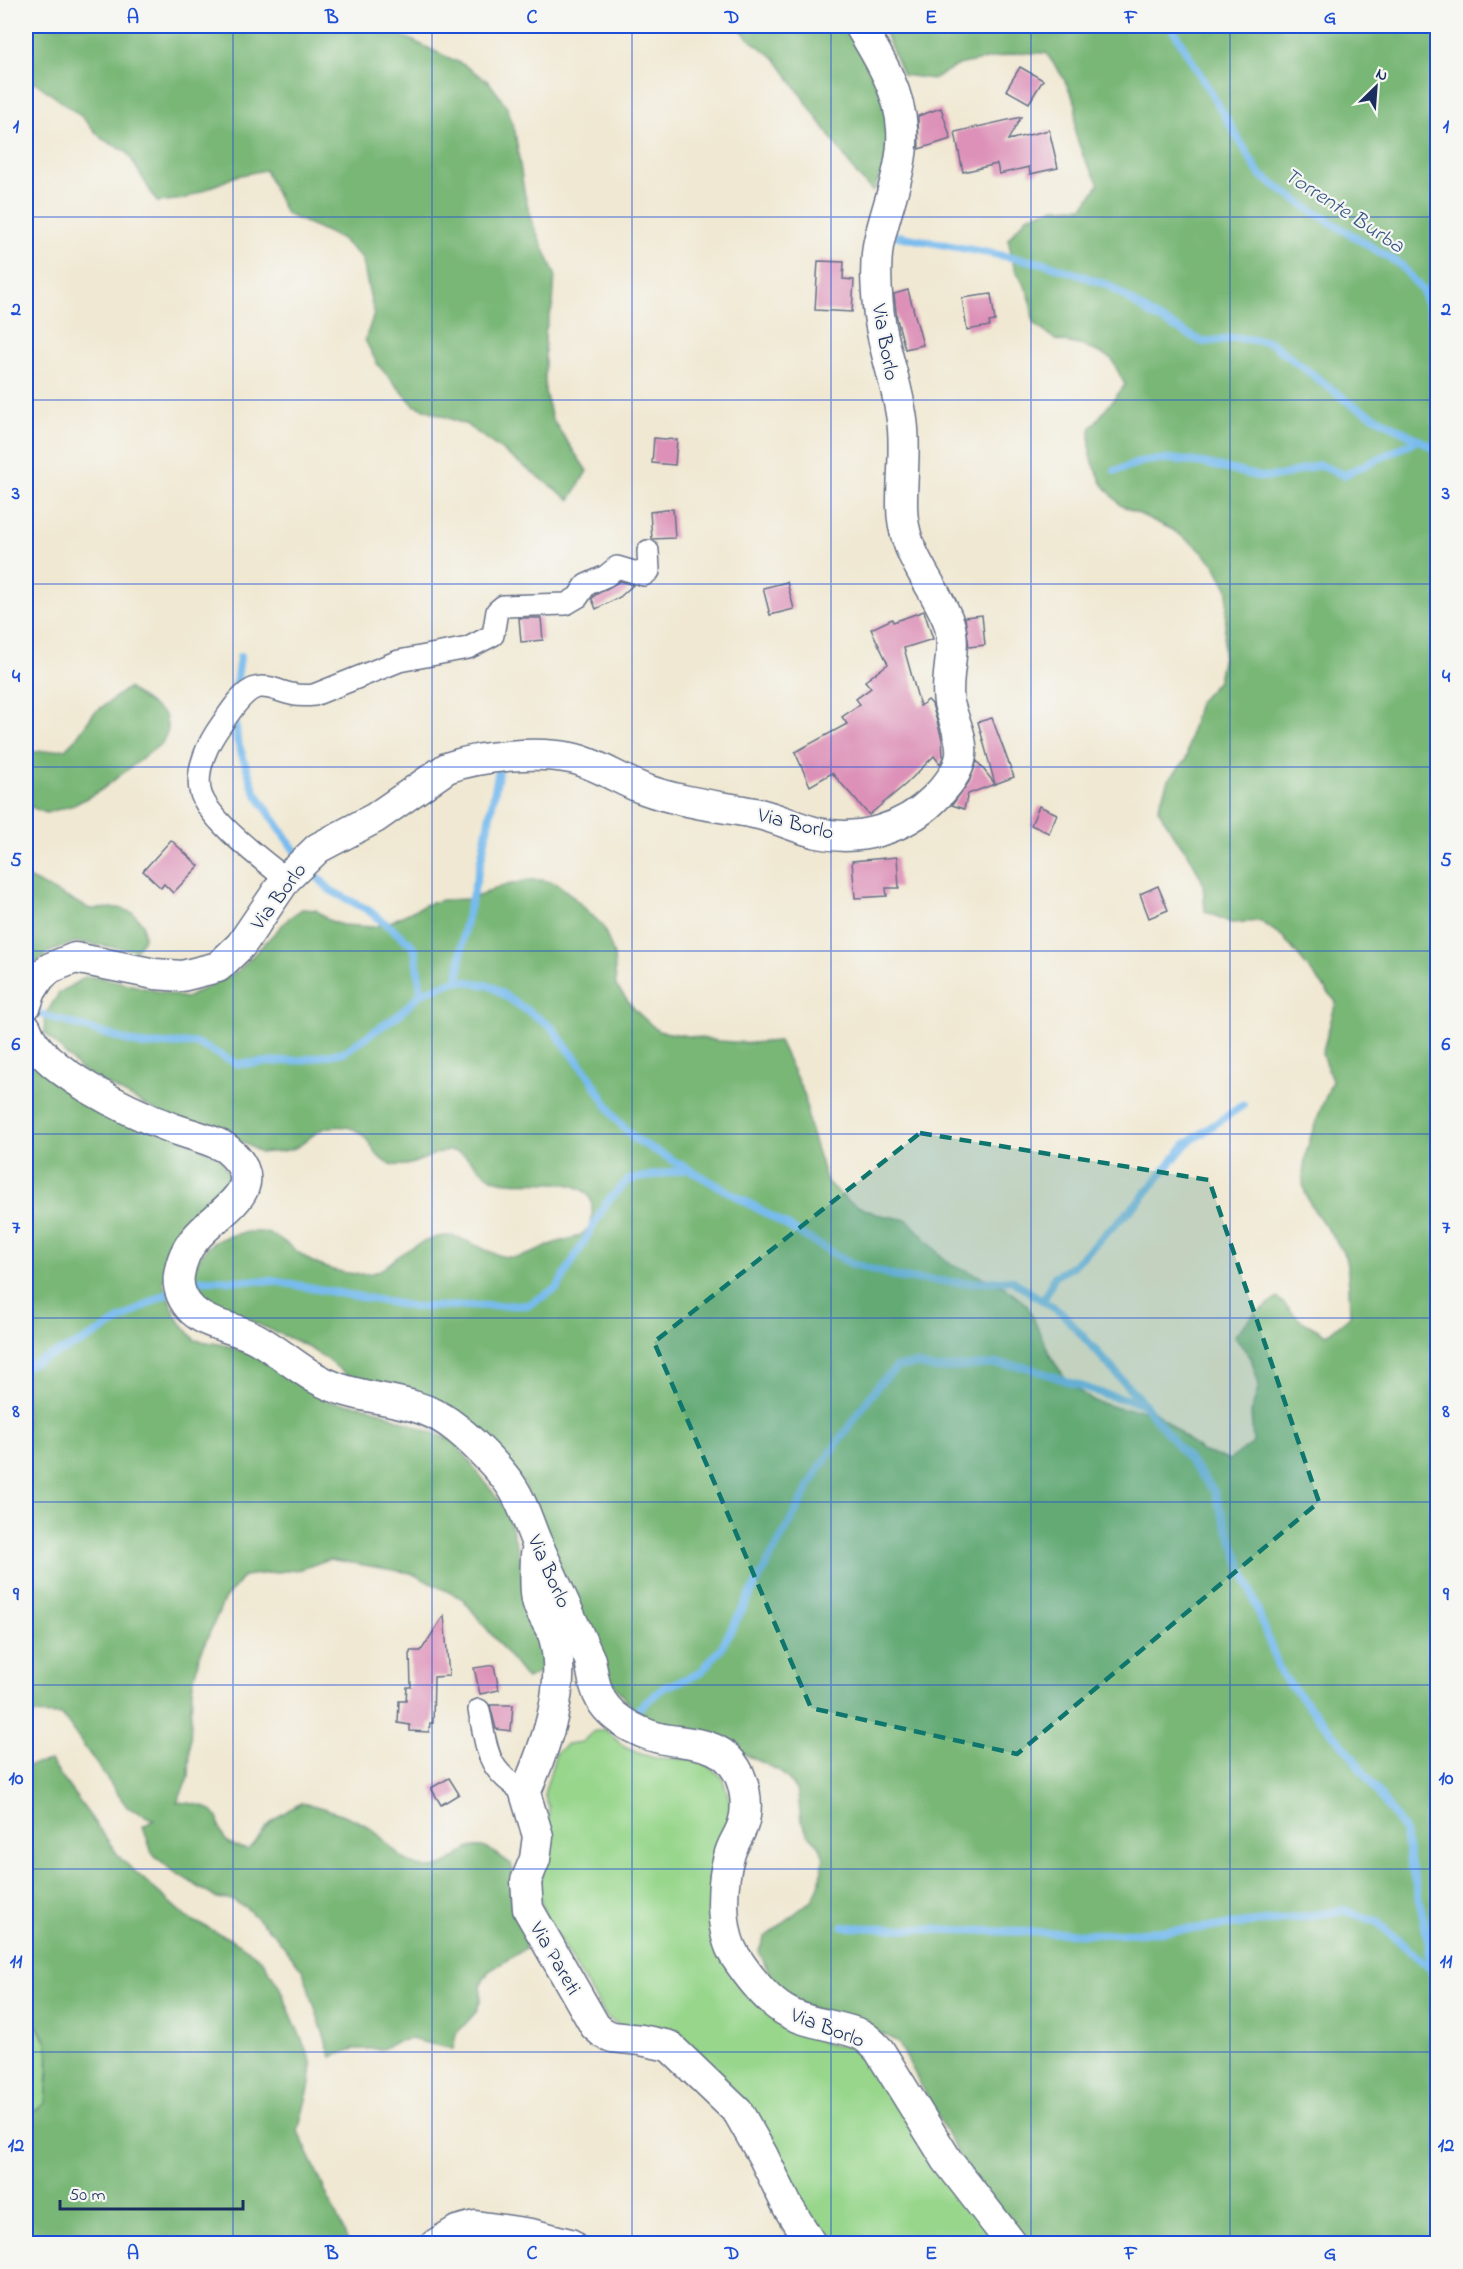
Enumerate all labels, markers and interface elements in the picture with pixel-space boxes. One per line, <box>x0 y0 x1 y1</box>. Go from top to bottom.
text: A <box>127 4 139 33</box>
text: B <box>324 4 339 33</box>
text: C <box>527 4 538 33</box>
text: D <box>724 4 739 33</box>
text: E <box>925 4 937 33</box>
text: F <box>1124 4 1138 33</box>
text: G <box>1324 4 1337 33</box>
north arrow <box>1346 57 1406 117</box>
text: N <box>1372 62 1392 88</box>
text: 1 <box>13 113 20 142</box>
text: 1 <box>1443 113 1450 142</box>
water label: Torrente Burba <box>1277 161 1411 263</box>
text: 2 <box>10 296 21 325</box>
text: 2 <box>1440 296 1451 325</box>
street label: Via Borlo <box>862 301 906 383</box>
text: 3 <box>11 480 20 509</box>
text: 3 <box>1441 480 1450 509</box>
text: 4 <box>12 663 21 692</box>
text: 4 <box>1442 663 1451 692</box>
street label: Via Borlo <box>753 801 837 849</box>
text: 5 <box>10 847 22 876</box>
text: 5 <box>1440 847 1452 876</box>
street label: Via Borlo <box>244 857 315 938</box>
text: 6 <box>12 1031 21 1060</box>
text: 6 <box>1442 1031 1451 1060</box>
text: 7 <box>12 1214 21 1243</box>
text: 7 <box>1442 1214 1451 1243</box>
text: 8 <box>11 1398 20 1427</box>
text: 8 <box>1441 1398 1450 1427</box>
street label: Via Borlo <box>518 1529 578 1613</box>
text: 9 <box>12 1581 20 1610</box>
text: 9 <box>1442 1581 1450 1610</box>
text: 10 <box>9 1765 24 1794</box>
text: 10 <box>1439 1765 1454 1794</box>
street label: Via Pareti <box>521 1916 587 2001</box>
text: 11 <box>10 1948 23 1977</box>
text: 11 <box>1440 1948 1453 1977</box>
street label: Via Borlo <box>785 2001 869 2057</box>
text: 12 <box>8 2132 24 2161</box>
text: 12 <box>1438 2132 1454 2161</box>
scale bar <box>60 2173 243 2211</box>
text: 50 m <box>69 2183 106 2209</box>
text: A <box>127 2240 139 2269</box>
text: B <box>324 2240 339 2269</box>
text: C <box>527 2240 538 2269</box>
text: D <box>724 2240 739 2269</box>
text: E <box>925 2240 937 2269</box>
text: F <box>1124 2240 1138 2269</box>
text: G <box>1324 2240 1337 2269</box>

